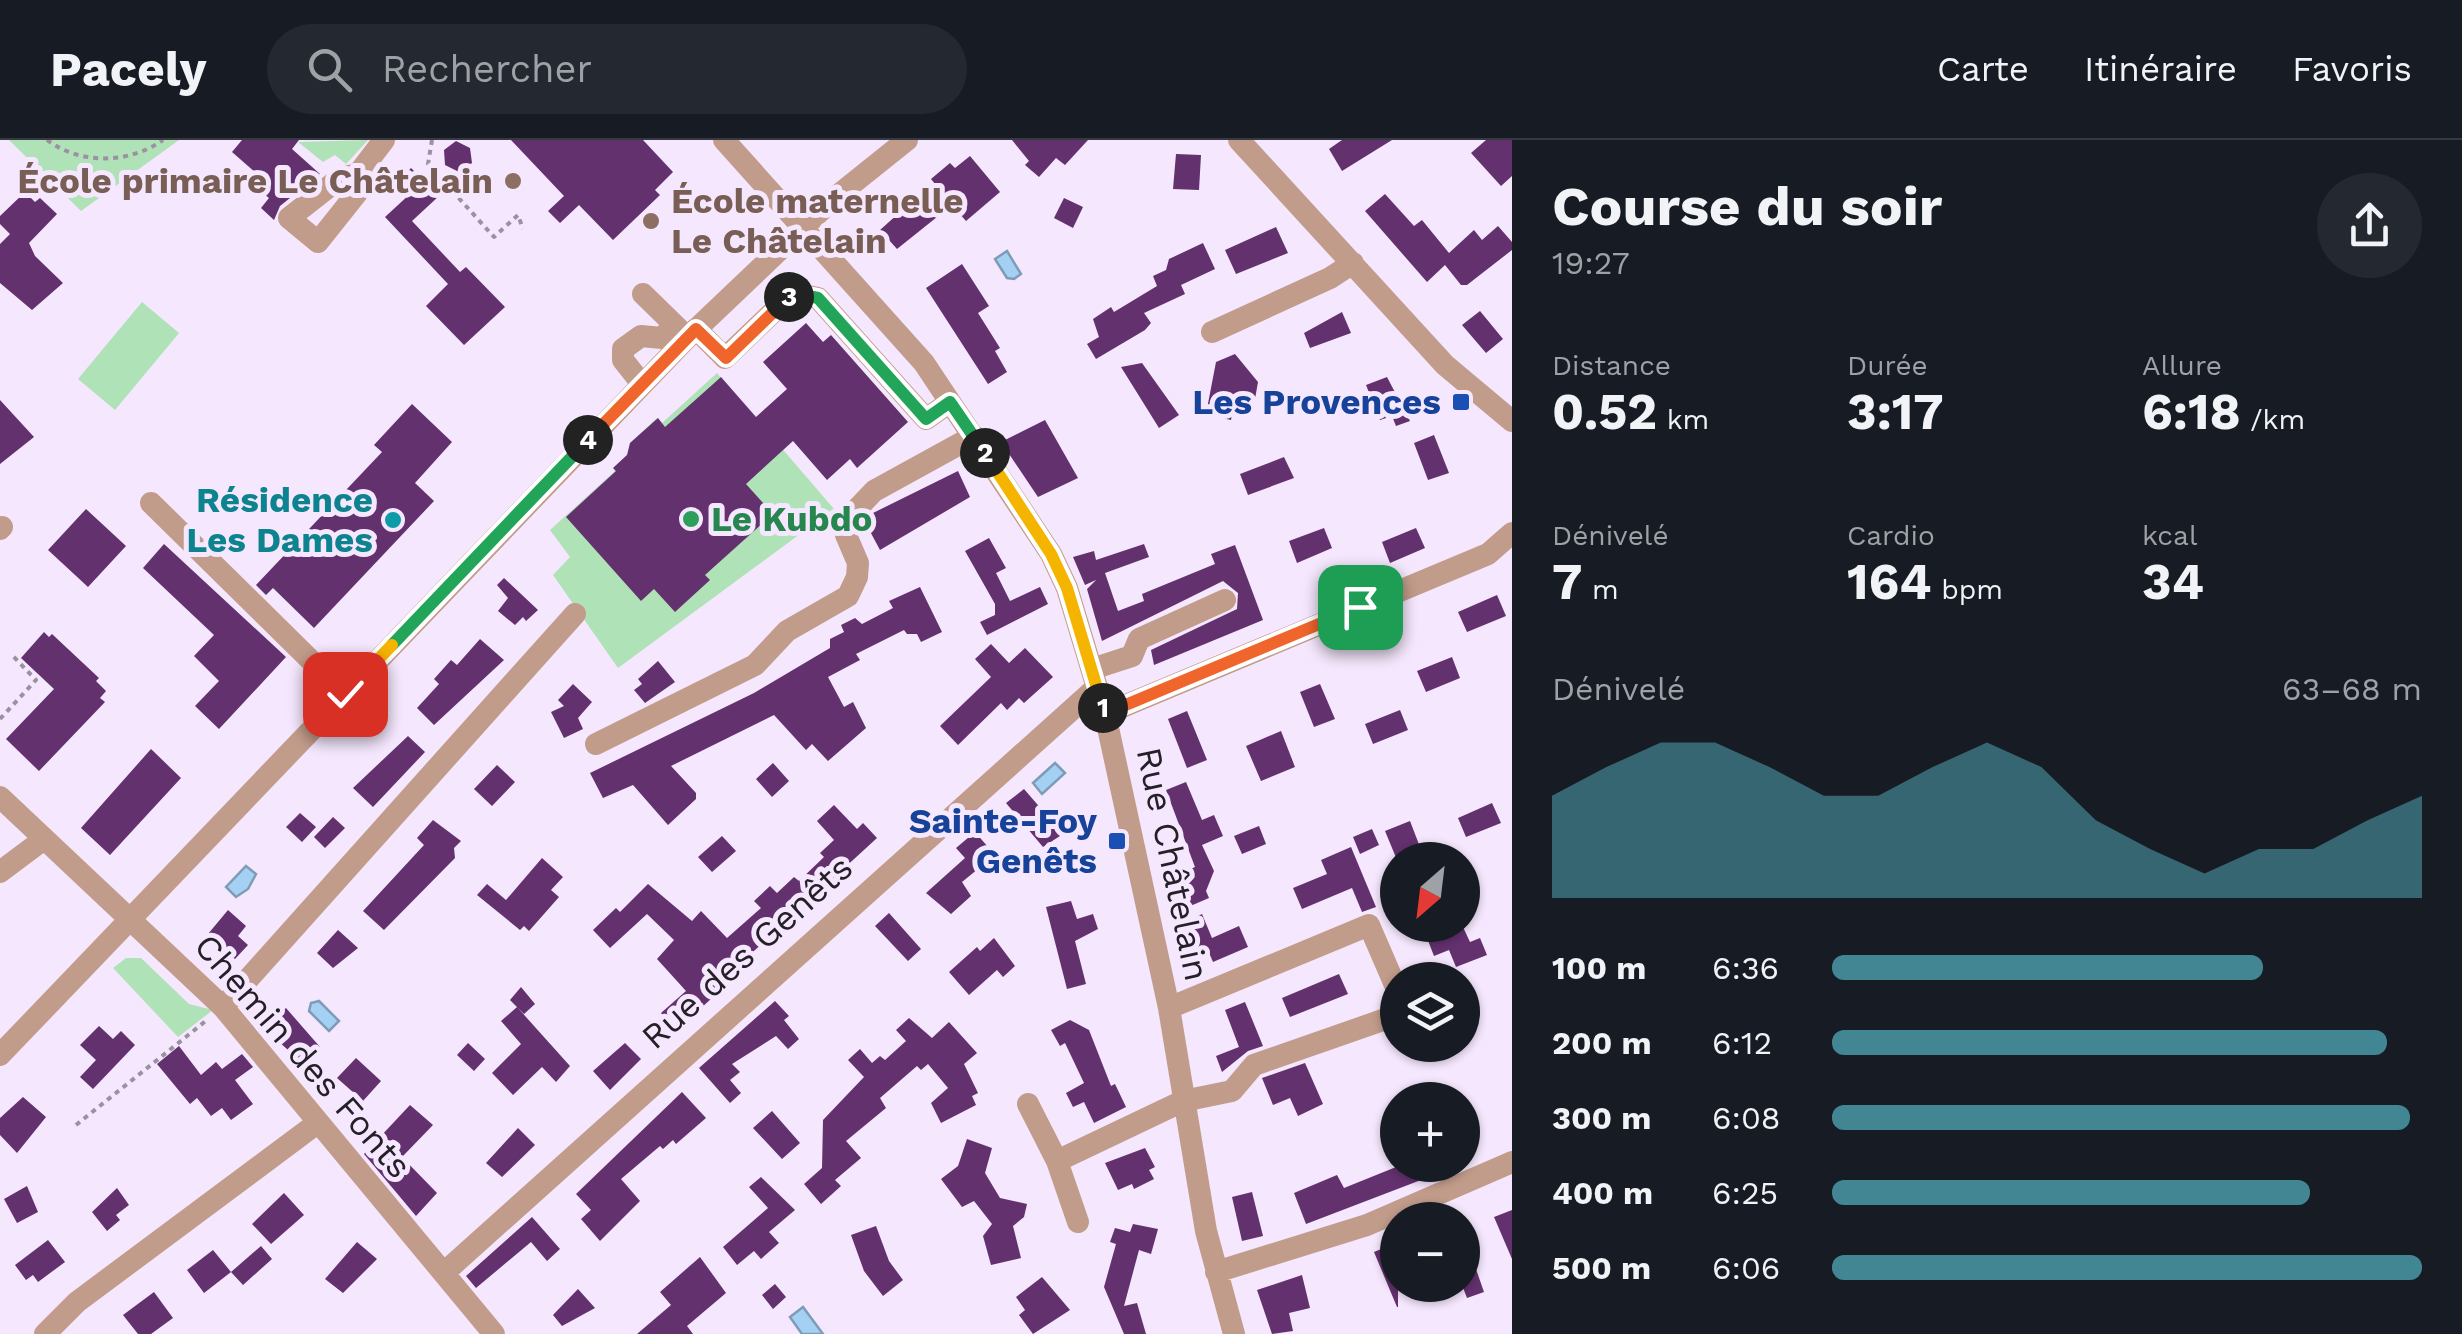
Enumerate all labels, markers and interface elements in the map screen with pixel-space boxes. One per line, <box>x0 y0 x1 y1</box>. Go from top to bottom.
search box <box>267 24 967 114</box>
text: Pacely <box>50 41 207 98</box>
icon: search <box>302 42 357 97</box>
text: Rechercher <box>382 47 592 91</box>
text: Carte <box>1937 48 2029 90</box>
text: Itinéraire <box>2084 48 2237 90</box>
text: Favoris <box>2292 48 2412 90</box>
place label: École primaire Le Châtelain <box>17 160 493 202</box>
marker: École primaire Le Châtelain <box>502 170 524 192</box>
button: share <box>2317 173 2422 278</box>
text: Course du soir <box>1552 174 1942 238</box>
place label: École maternelle Le Châtelain <box>671 180 964 262</box>
marker: École maternelle Le Châtelain <box>640 210 662 232</box>
text: 19:27 <box>1552 244 1630 282</box>
pin: 3 <box>764 272 814 322</box>
text: 3 <box>781 280 797 313</box>
text: Distance <box>1552 349 1671 382</box>
text: Durée <box>1847 349 1928 382</box>
text: Allure <box>2142 349 2222 382</box>
place label: Les Provences <box>1192 381 1441 423</box>
text: 0.52 <box>1552 382 1657 441</box>
text: 3:17 <box>1847 382 1944 441</box>
text: 6:18 <box>2142 382 2241 441</box>
marker: Les Provences <box>1450 391 1472 413</box>
text: km <box>1657 403 1709 436</box>
text: /km <box>2241 403 2305 436</box>
pin: 4 <box>563 415 613 465</box>
text: 4 <box>579 423 597 456</box>
pin: 2 <box>960 428 1010 478</box>
text: 2 <box>977 436 993 469</box>
place label: Résidence Les Dames <box>186 479 373 561</box>
place label: Le Kubdo <box>711 498 873 540</box>
marker: Le Kubdo <box>680 508 702 530</box>
marker: Résidence Les Dames <box>382 509 404 531</box>
text: Dénivelé <box>1552 519 1669 552</box>
text: Cardio <box>1847 519 1935 552</box>
text: kcal <box>2142 519 2197 552</box>
text: 7 <box>1552 552 1582 611</box>
text: 164 <box>1847 552 1932 611</box>
text: 34 <box>2142 552 2204 611</box>
pin <box>1318 565 1403 650</box>
text: m <box>1582 573 1619 606</box>
text: bpm <box>1932 573 2003 606</box>
icon: arrive <box>1333 580 1388 635</box>
pin <box>303 652 388 737</box>
icon: check <box>318 667 373 722</box>
text: Dénivelé <box>1552 670 1685 708</box>
text: 63–68 m <box>2282 670 2422 708</box>
pin: 1 <box>1078 683 1128 733</box>
text: 1 <box>1097 691 1109 724</box>
street label: Rue Châtelain <box>1128 743 1218 985</box>
place label: Sainte-Foy Genêts <box>909 800 1097 882</box>
marker: Sainte-Foy Genêts <box>1106 830 1128 852</box>
north arrow <box>1380 842 1480 942</box>
map controls <box>1380 842 1480 1302</box>
street label: Rue des Genêts <box>633 846 861 1058</box>
street label: Chemin des Fonts <box>186 925 420 1187</box>
text: 100 m <box>1552 949 1646 987</box>
text: 6:36 <box>1712 949 1779 987</box>
button: layers <box>1380 962 1480 1062</box>
text: 200 m <box>1552 1024 1652 1062</box>
text: 6:12 <box>1712 1024 1772 1062</box>
button: + <box>1380 1082 1480 1182</box>
text: 300 m <box>1552 1099 1651 1137</box>
text: 6:08 <box>1712 1099 1781 1137</box>
text: 400 m <box>1552 1174 1653 1212</box>
text: 6:25 <box>1712 1174 1778 1212</box>
button: − <box>1380 1202 1480 1302</box>
text: 500 m <box>1552 1249 1651 1287</box>
text: 6:06 <box>1712 1249 1780 1287</box>

